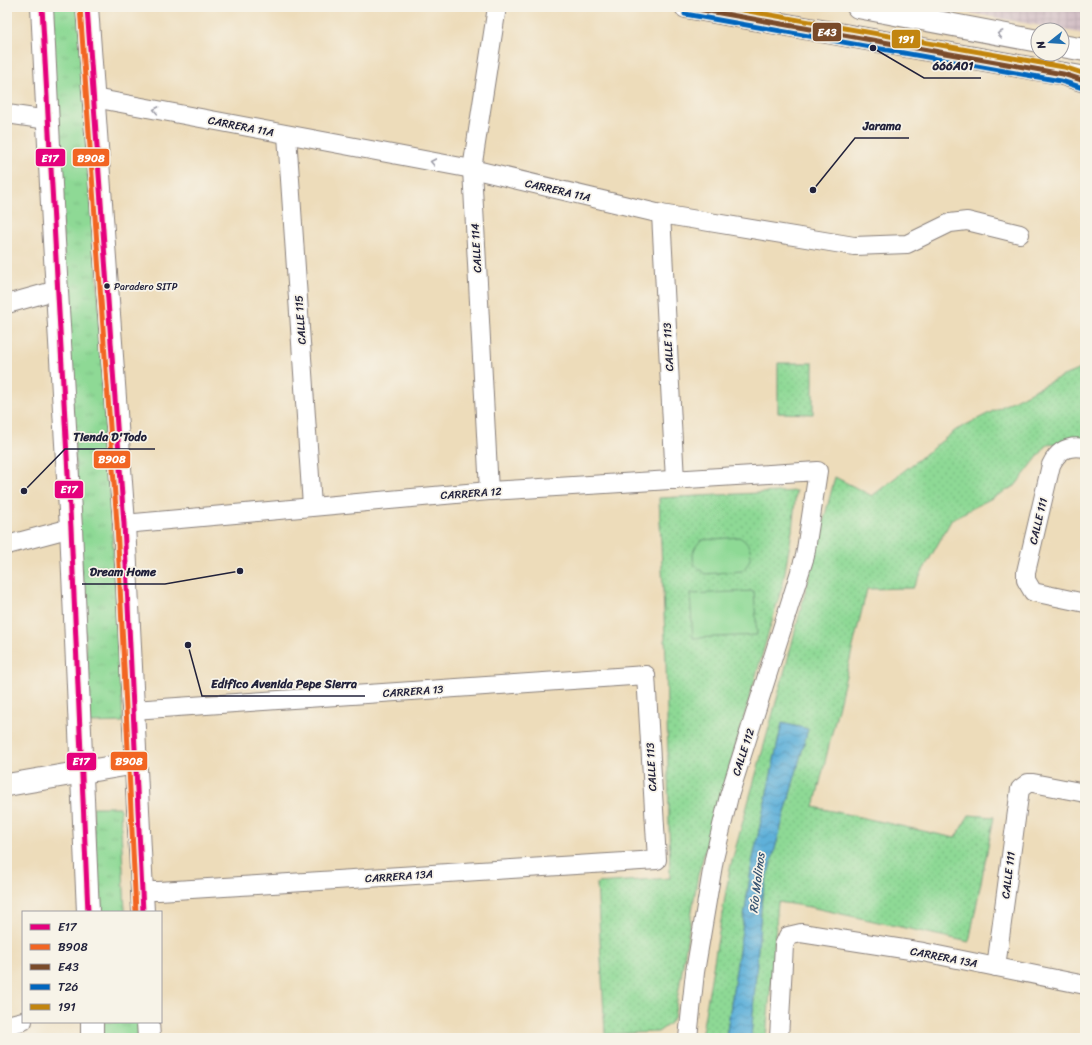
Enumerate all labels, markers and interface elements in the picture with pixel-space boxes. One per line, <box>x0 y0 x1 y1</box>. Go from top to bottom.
line badge: E43 <box>812 22 842 42</box>
north arrow <box>1030 22 1070 62</box>
text: E43 <box>817 23 837 42</box>
line badge: 191 <box>891 29 921 49</box>
text: 191 <box>898 30 914 49</box>
one-way arrow <box>997 30 1003 39</box>
text: N <box>1031 38 1051 52</box>
callout: 666A01 <box>924 54 981 78</box>
text: 666A01 <box>931 55 974 77</box>
one-way arrow <box>153 106 159 115</box>
street label: CARRERA 11A <box>206 111 275 142</box>
callout: Jarama <box>855 114 909 138</box>
text: Jarama <box>862 115 902 137</box>
line badge: E17 <box>35 148 66 167</box>
line badge: B908 <box>72 148 110 167</box>
text: E17 <box>41 149 60 168</box>
text: B908 <box>77 149 105 168</box>
one-way arrow <box>430 158 437 167</box>
street label: CARRERA 11A <box>523 174 593 207</box>
street label: CALLE 114 <box>466 223 487 273</box>
place label: Paradero SITP <box>114 278 178 296</box>
marker: Paradero SITP <box>102 281 112 291</box>
street label: CALLE 115 <box>289 294 312 345</box>
street label: CALLE 113 <box>658 322 679 372</box>
callout: Tienda D'Todo <box>65 425 155 449</box>
text: Tienda D'Todo <box>73 426 148 448</box>
line badge: B908 <box>93 450 131 469</box>
text: B908 <box>98 450 126 469</box>
line badge: E17 <box>54 480 84 499</box>
text: E17 <box>60 480 79 499</box>
street label: CARRERA 12 <box>440 482 503 505</box>
street label: CALLE 111 <box>1024 496 1053 546</box>
callout: Dream Home <box>82 560 165 584</box>
text: Dream Home <box>90 561 157 583</box>
callout: Edifico Avenida Pepe Sierra <box>202 672 365 696</box>
text: Edifico Avenida Pepe Sierra <box>211 673 357 695</box>
street label: CARRERA 13 <box>382 680 444 703</box>
street label: CALLE 112 <box>727 725 760 778</box>
street label: CALLE 113 <box>641 742 662 792</box>
line badge: B908 <box>110 751 148 771</box>
line badge: E17 <box>66 752 97 771</box>
text: E17 <box>72 752 91 771</box>
text: B908 <box>115 752 143 771</box>
water label: Río Molinos <box>742 850 772 914</box>
street label: CALLE 111 <box>996 850 1021 900</box>
street label: CARRERA 13A <box>364 865 434 888</box>
legend <box>22 911 162 1023</box>
text: E17 <box>58 916 78 938</box>
text: B908 <box>58 936 88 958</box>
street label: CARRERA 13A <box>909 942 979 973</box>
text: E43 <box>58 956 79 978</box>
text: T26 <box>58 976 79 998</box>
text: 191 <box>58 996 76 1018</box>

